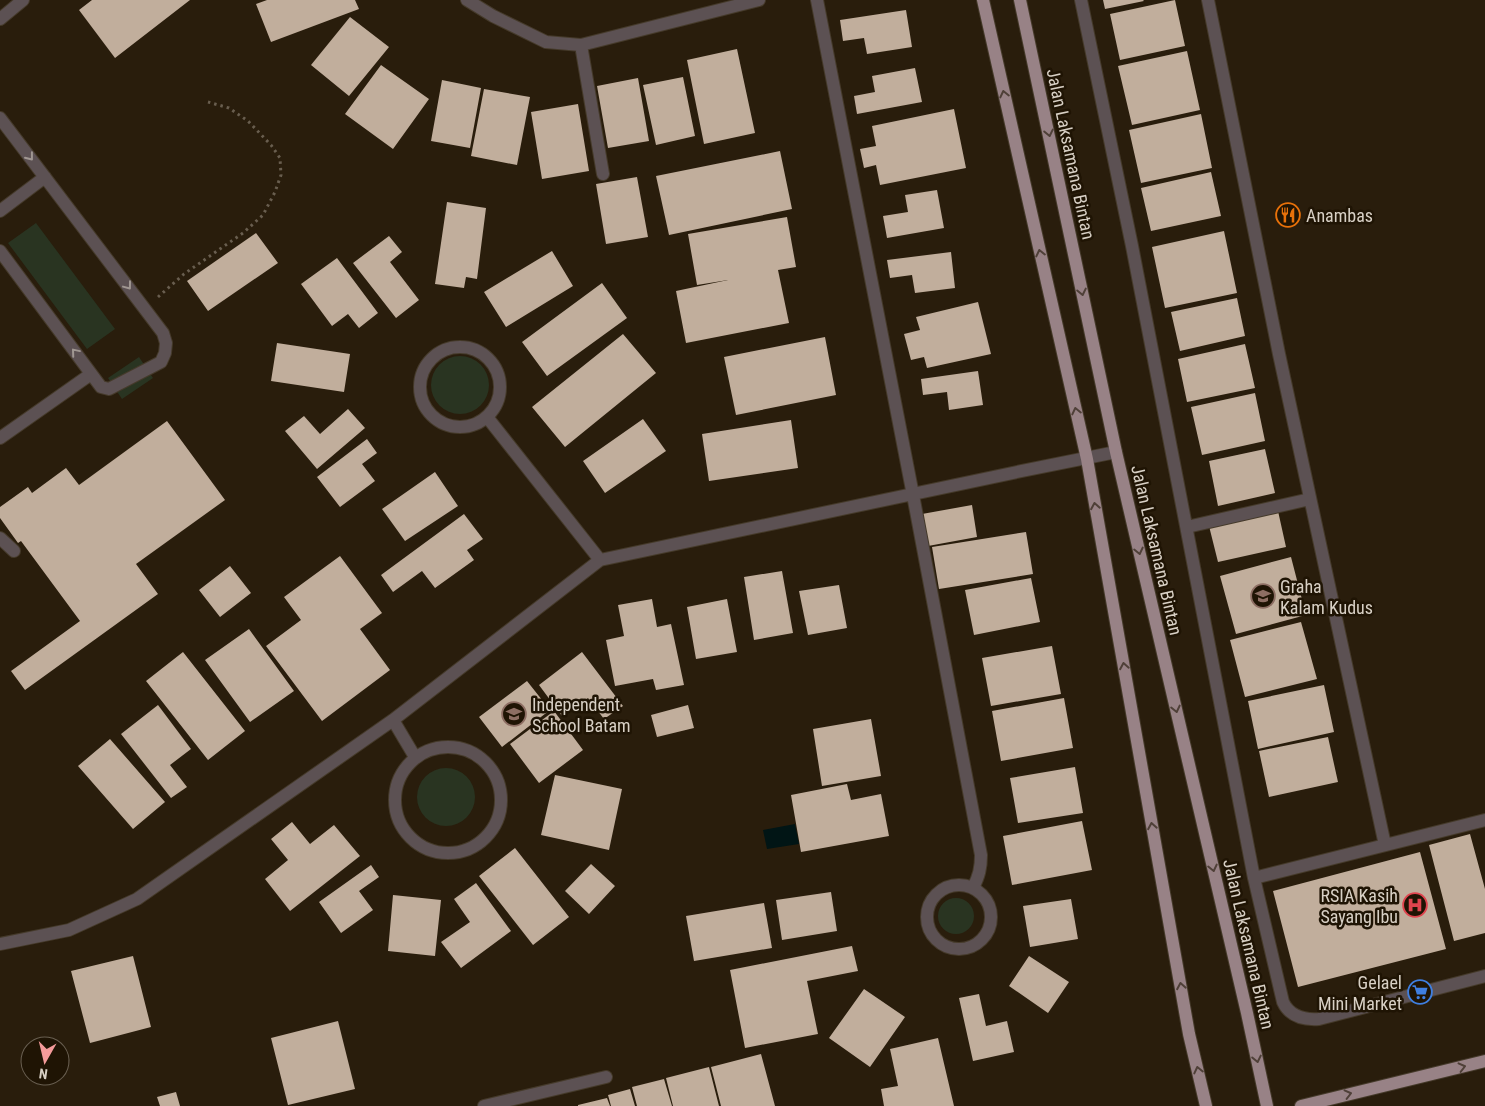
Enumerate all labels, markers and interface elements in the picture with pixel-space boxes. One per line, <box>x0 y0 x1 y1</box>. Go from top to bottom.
street label: Jalan Laksamana Bintan <box>1043 67 1099 241</box>
one-way arrow <box>999 90 1010 99</box>
one-way arrow <box>1043 129 1053 138</box>
one-way arrow <box>24 151 33 161</box>
restaurant icon: Anambas <box>1275 202 1301 228</box>
place label: Anambas <box>1306 205 1373 226</box>
one-way arrow <box>1035 248 1046 257</box>
one-way arrow <box>122 280 131 290</box>
one-way arrow <box>1077 288 1087 297</box>
one-way arrow <box>72 349 80 358</box>
one-way arrow <box>1071 407 1082 416</box>
street label: Jalan Laksamana Bintan <box>1127 463 1187 637</box>
one-way arrow <box>1091 502 1101 511</box>
one-way arrow <box>1133 547 1144 556</box>
place label: Graha Kalam Kudus <box>1280 576 1373 618</box>
school or university icon: Graha Kalam Kudus <box>1250 583 1276 609</box>
one-way arrow <box>1119 662 1129 671</box>
place label: Independent School Batam <box>532 694 631 736</box>
school or university icon: Independent School Batam <box>501 701 527 727</box>
one-way arrow <box>1170 705 1181 714</box>
one-way arrow <box>1148 822 1158 831</box>
street label: Jalan Laksamana Bintan <box>1219 857 1279 1031</box>
one-way arrow <box>1207 863 1218 872</box>
place label: RSIA Kasih Sayang Ibu <box>1320 885 1398 927</box>
hospital icon: RSIA Kasih Sayang Ibu <box>1402 892 1428 918</box>
place label: Gelael Mini Market <box>1318 972 1402 1014</box>
supermarket icon: Gelael Mini Market <box>1407 979 1433 1005</box>
one-way arrow <box>1176 982 1186 991</box>
north arrow <box>20 1036 70 1086</box>
one-way arrow <box>1252 1055 1262 1064</box>
one-way arrow <box>1457 1062 1466 1072</box>
text: N <box>38 1065 49 1082</box>
one-way arrow <box>1193 1066 1204 1075</box>
one-way arrow <box>1344 1090 1352 1100</box>

